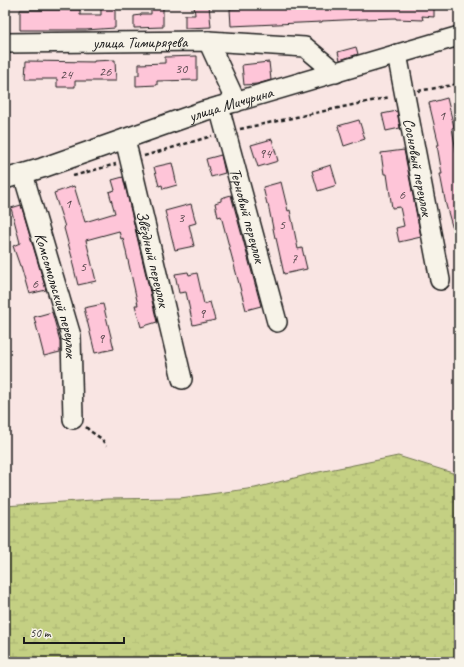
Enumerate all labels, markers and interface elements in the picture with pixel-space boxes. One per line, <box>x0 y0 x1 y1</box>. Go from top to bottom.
street label: улица Тимирязева <box>92 32 189 53</box>
house number: 30 <box>175 60 189 77</box>
house number: 26 <box>99 63 112 80</box>
house number: 24 <box>60 66 74 83</box>
street label: улица Мичурина <box>185 82 276 127</box>
house number: 1 <box>439 107 446 124</box>
street label: Сосновый переулок <box>398 117 437 220</box>
house number: 94 <box>259 145 273 162</box>
street label: Терновый переулок <box>225 166 270 267</box>
house number: 6 <box>399 186 406 203</box>
house number: 1 <box>65 195 72 212</box>
street label: Звёздный переулок <box>131 209 174 311</box>
house number: 3 <box>178 209 186 226</box>
house number: 5 <box>279 216 286 233</box>
street label: Комсомольский переулок <box>30 230 81 360</box>
house number: 7 <box>291 250 298 267</box>
house number: 5 <box>80 258 87 275</box>
house number: 6 <box>32 275 39 292</box>
house number: 9 <box>199 305 207 322</box>
house number: 9 <box>98 330 106 347</box>
scale bar <box>24 619 124 645</box>
text: 50 m <box>30 625 52 641</box>

